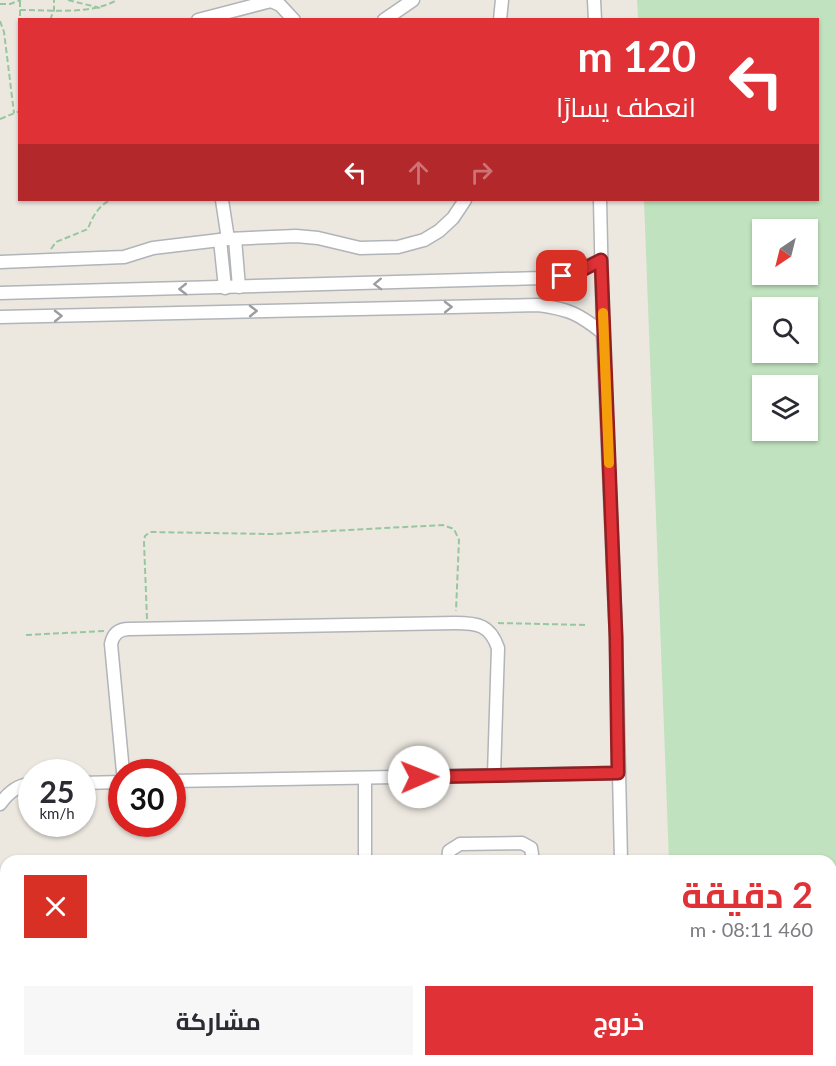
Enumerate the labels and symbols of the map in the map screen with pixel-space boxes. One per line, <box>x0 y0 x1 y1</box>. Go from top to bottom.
north arrow <box>752 219 818 285</box>
pin <box>536 250 587 301</box>
one-way arrow <box>374 277 383 290</box>
one-way arrow <box>179 283 188 295</box>
one-way arrow <box>444 301 453 313</box>
one-way arrow <box>249 305 258 318</box>
one-way arrow <box>54 310 63 322</box>
position arrow <box>387 745 451 809</box>
speed limit sign: 30 <box>108 759 186 837</box>

